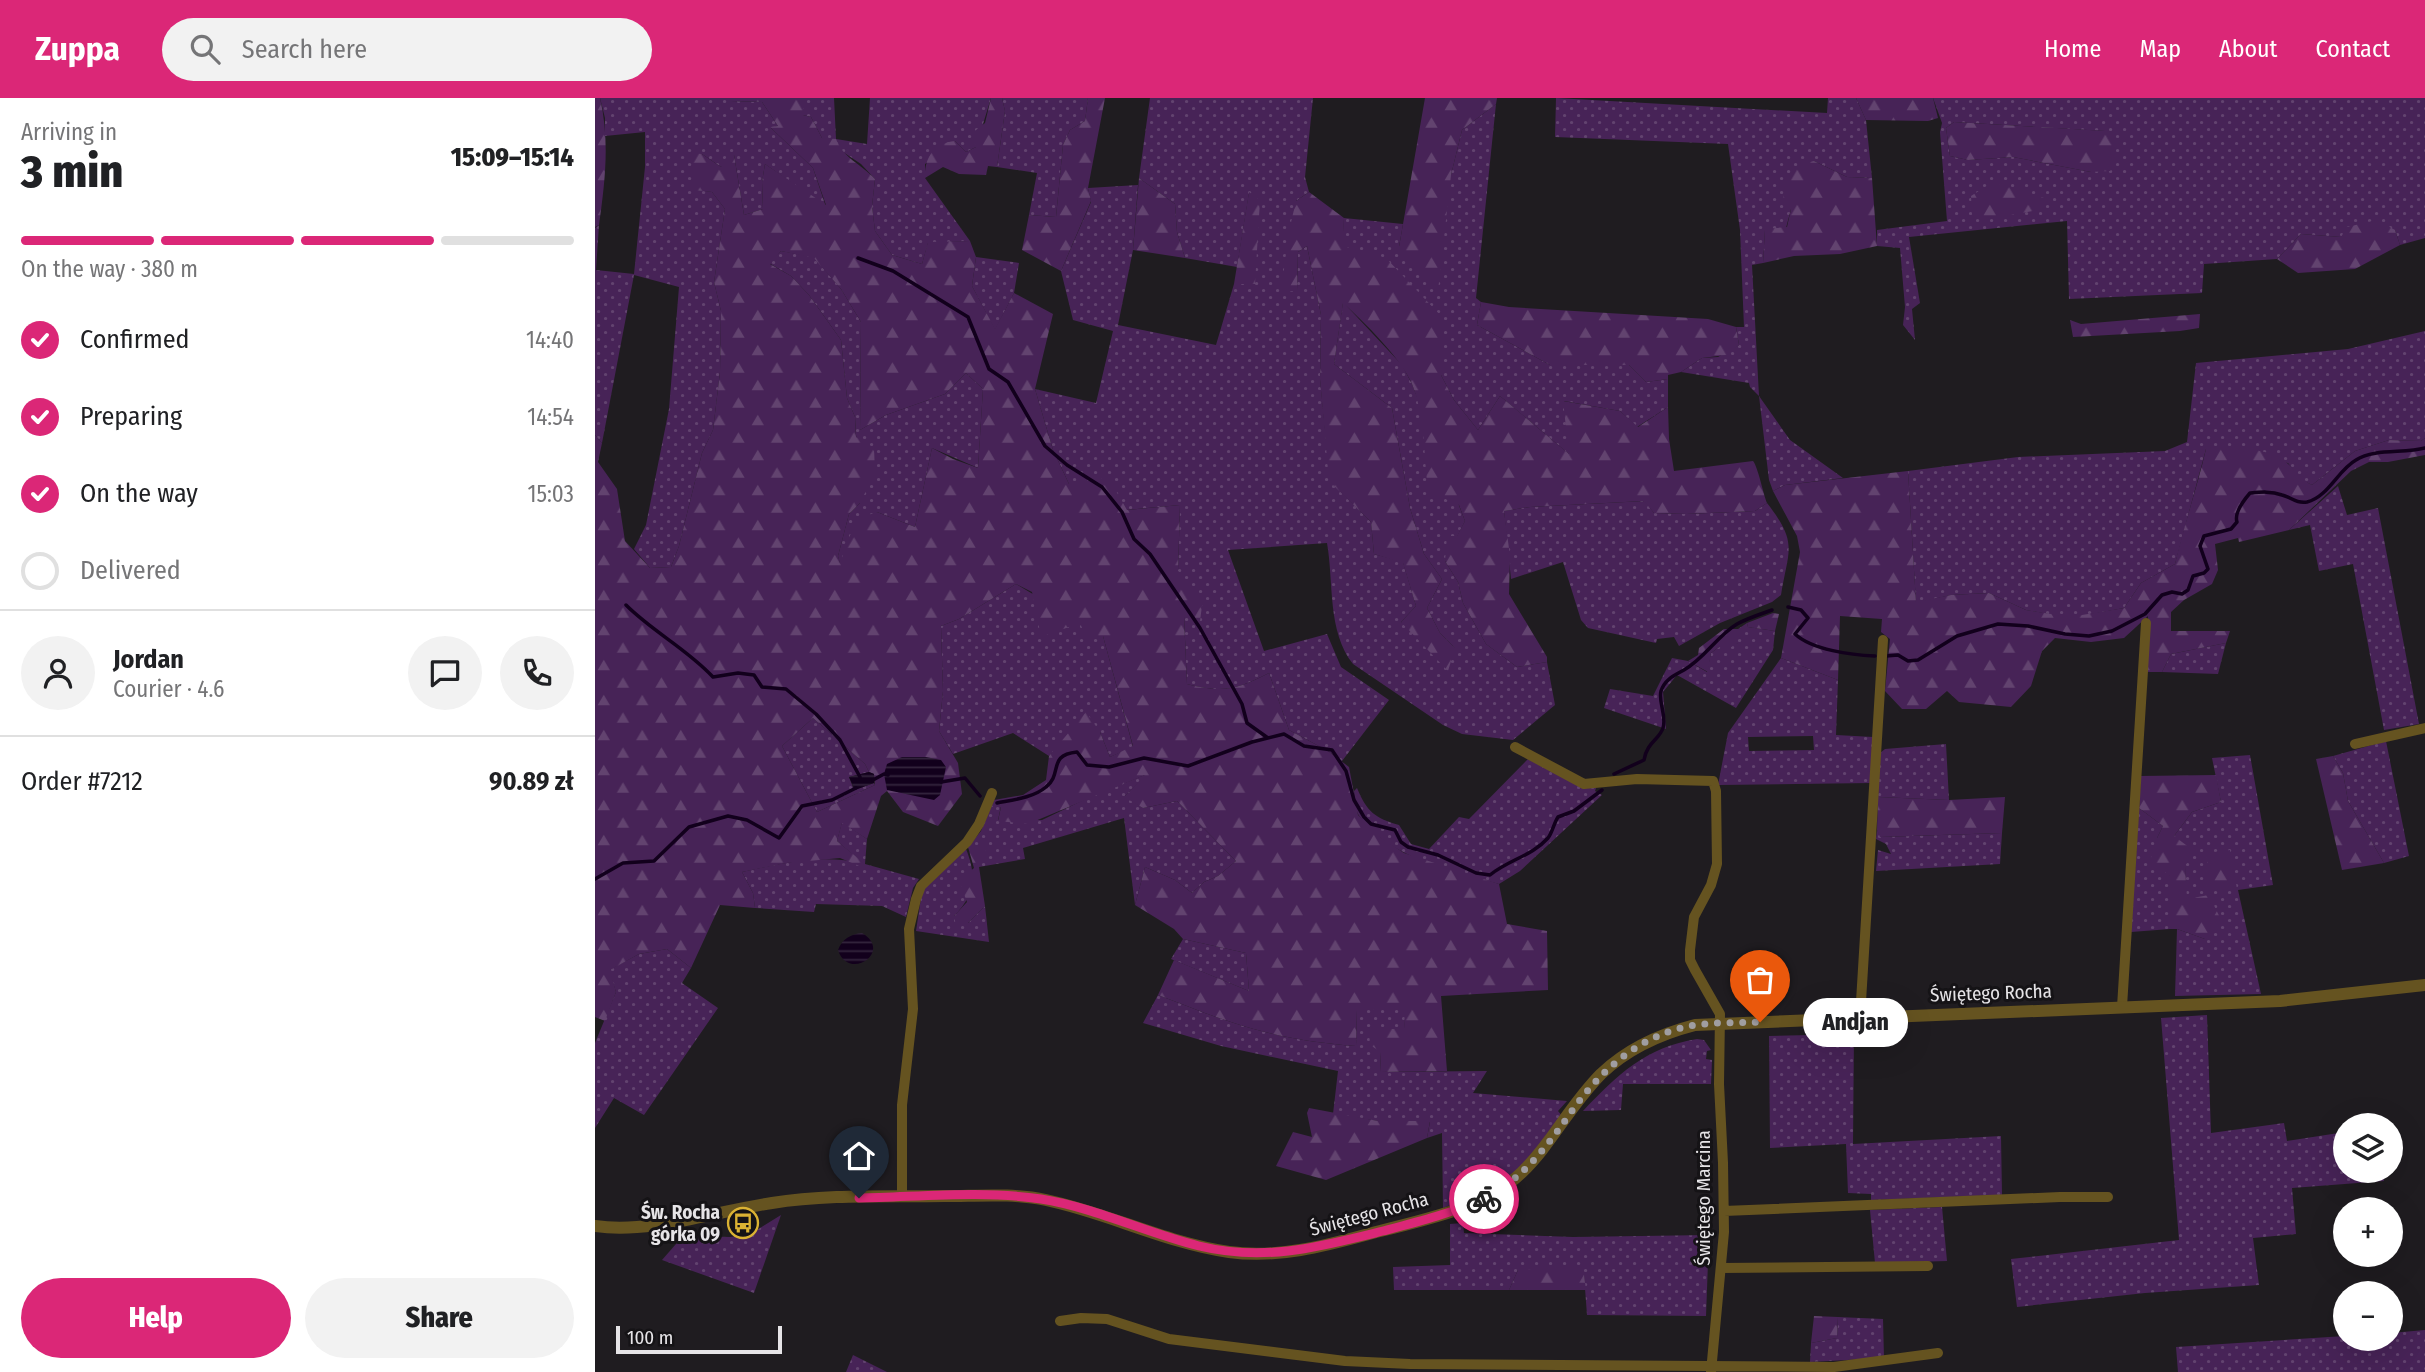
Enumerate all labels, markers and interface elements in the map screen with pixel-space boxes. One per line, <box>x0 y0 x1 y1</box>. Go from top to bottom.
search box <box>162 18 652 81</box>
text: Zuppa <box>35 29 120 69</box>
icon: search <box>186 30 224 68</box>
text: Search here <box>242 34 367 65</box>
text: Home <box>2044 35 2101 63</box>
text: Map <box>2139 35 2181 63</box>
text: About <box>2219 35 2277 63</box>
text: Contact <box>2315 35 2390 63</box>
text: Arriving in <box>21 118 117 146</box>
text: 15:09–15:14 <box>451 142 574 173</box>
text: 3 min <box>21 144 123 199</box>
text: On the way · 380 m <box>21 255 198 283</box>
icon: check <box>21 321 59 359</box>
text: Confirmed <box>80 324 190 355</box>
text: 14:40 <box>526 326 574 354</box>
icon: check <box>21 398 59 436</box>
text: Preparing <box>80 401 182 432</box>
text: 14:54 <box>527 403 574 431</box>
icon: check <box>21 475 59 513</box>
text: On the way <box>80 478 198 509</box>
text: 15:03 <box>527 480 574 508</box>
text: Delivered <box>80 555 181 586</box>
button: person <box>21 636 95 710</box>
button: chat <box>408 636 482 710</box>
button: phone <box>500 636 574 710</box>
text: Jordan <box>113 644 184 675</box>
text: Courier · 4.6 <box>113 675 224 703</box>
text: Order #7212 <box>21 766 143 797</box>
text: 90.89 zł <box>489 766 574 797</box>
pin <box>1730 950 1790 1022</box>
icon: bag <box>1741 961 1779 999</box>
street label: Świętego Rocha <box>1930 979 2052 1007</box>
callout: Andjan <box>1802 998 1907 1046</box>
text: Andjan <box>1822 1008 1889 1036</box>
map controls <box>2333 1113 2403 1351</box>
button: layers <box>2333 1113 2403 1183</box>
pin <box>829 1126 889 1198</box>
street label: Świętego Marcina <box>1692 1130 1715 1266</box>
icon: home <box>840 1137 878 1175</box>
courier <box>1449 1164 1519 1234</box>
icon: bike <box>1465 1180 1503 1218</box>
street label: Świętego Rocha <box>1307 1187 1431 1241</box>
button: + <box>2333 1197 2403 1267</box>
place label: Św. Rocha górka 09 <box>641 1200 720 1246</box>
bus stop icon: Św. Rocha górka 09 <box>726 1206 760 1240</box>
button: Help <box>21 1278 291 1358</box>
button: Share <box>305 1278 574 1358</box>
button: − <box>2333 1281 2403 1351</box>
scale bar <box>616 1323 782 1355</box>
text: 100 m <box>627 1326 673 1349</box>

